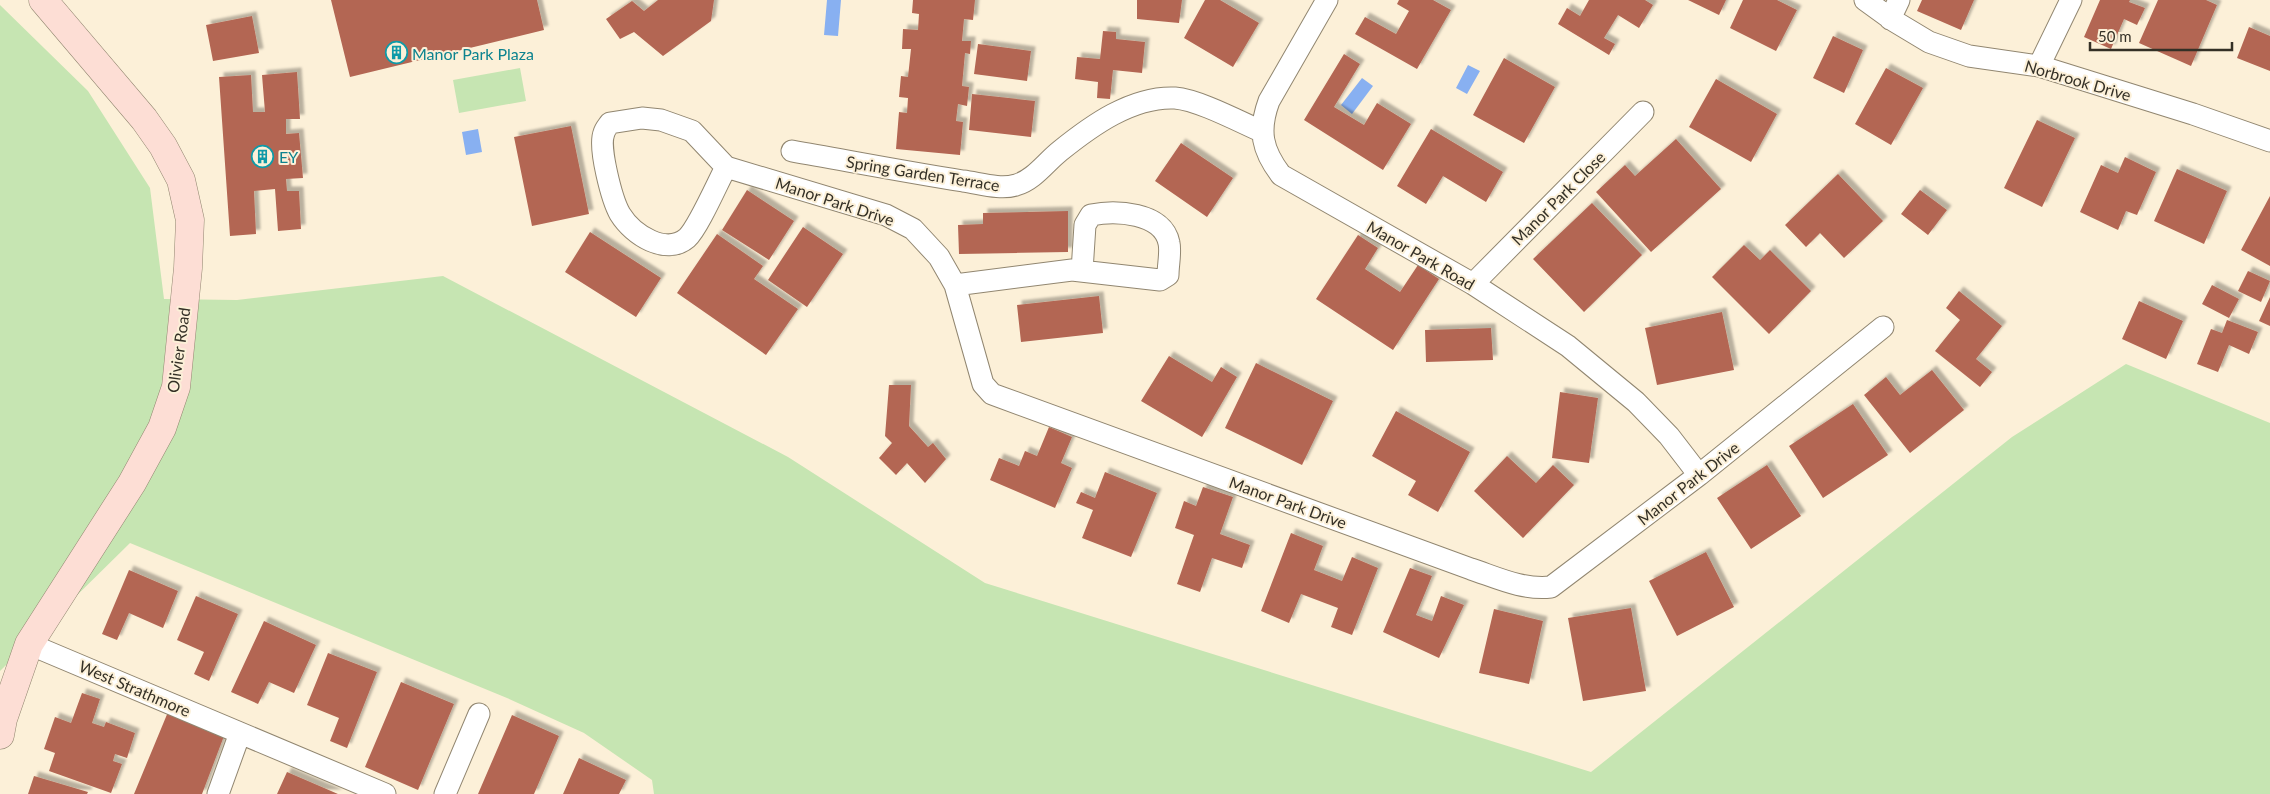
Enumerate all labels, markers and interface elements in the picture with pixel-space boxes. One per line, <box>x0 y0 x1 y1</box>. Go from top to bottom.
scale bar <box>2090 20 2232 52</box>
text: 50 m <box>2098 27 2132 45</box>
building icon: Manor Park Plaza <box>384 41 408 65</box>
place label: Manor Park Plaza <box>412 44 534 63</box>
street label: Norbrook Drive <box>2023 56 2133 104</box>
building icon: EY <box>251 144 275 168</box>
place label: EY <box>279 147 298 166</box>
street label: Manor Park Close <box>1507 147 1609 249</box>
street label: Spring Garden Terrace <box>845 152 1001 194</box>
street label: Manor Park Drive <box>773 173 897 229</box>
street label: Manor Park Road <box>1364 217 1478 293</box>
street label: Olivier Road <box>163 306 193 394</box>
street label: Manor Park Drive <box>1633 437 1743 529</box>
street label: Manor Park Drive <box>1227 472 1349 532</box>
street label: West Strathmore <box>76 656 194 720</box>

